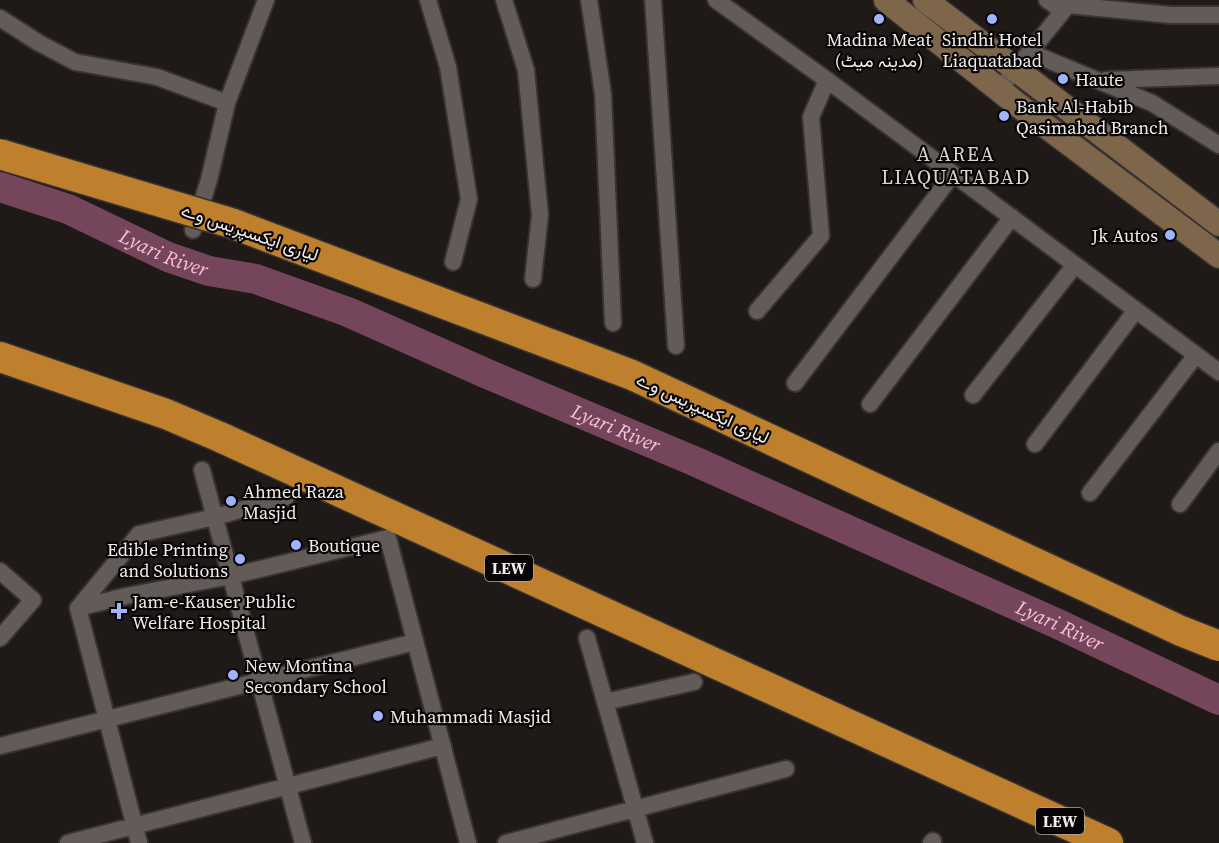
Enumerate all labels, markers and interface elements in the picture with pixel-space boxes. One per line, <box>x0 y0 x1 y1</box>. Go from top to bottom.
marker: Madina Meat (مدینہ میٹ) <box>872 12 886 26</box>
marker: Sindhi Hotel Liaquatabad <box>985 12 999 26</box>
place label: Madina Meat (مدینہ میٹ) <box>827 27 932 73</box>
place label: Sindhi Hotel Liaquatabad <box>942 27 1042 73</box>
place label: Haute <box>1075 67 1124 92</box>
marker: Haute <box>1056 72 1070 86</box>
place label: Bank Al-Habib Qasimabad Branch <box>1016 94 1169 140</box>
marker: Bank Al-Habib Qasimabad Branch <box>997 109 1011 123</box>
district label: A AREA LIAQUATABAD <box>881 140 1031 191</box>
street label: لیاری ایکسپریس وے <box>178 197 322 267</box>
water label: Lyari River <box>114 221 213 284</box>
place label: Jk Autos <box>1091 223 1158 248</box>
marker: Jk Autos <box>1163 228 1177 242</box>
street label: لیاری ایکسپریس وے <box>633 366 773 450</box>
water label: Lyari River <box>566 397 665 460</box>
place label: Ahmed Raza Masjid <box>243 479 345 525</box>
marker: Ahmed Raza Masjid <box>224 494 238 508</box>
place label: Boutique <box>308 533 380 558</box>
place label: Edible Printing and Solutions <box>107 537 228 583</box>
marker: Boutique <box>289 538 303 552</box>
marker: Edible Printing and Solutions <box>233 552 247 566</box>
road number: LEW <box>485 555 533 581</box>
place label: Jam-e-Kauser Public Welfare Hospital <box>131 589 296 635</box>
water label: Lyari River <box>1011 593 1109 658</box>
marker: Jam-e-Kauser Public Welfare Hospital <box>110 602 128 620</box>
place label: New Montina Secondary School <box>245 653 387 699</box>
marker: New Montina Secondary School <box>226 668 240 682</box>
place label: Muhammadi Masjid <box>390 704 551 729</box>
marker: Muhammadi Masjid <box>371 709 385 723</box>
road number: LEW <box>1036 808 1084 834</box>

